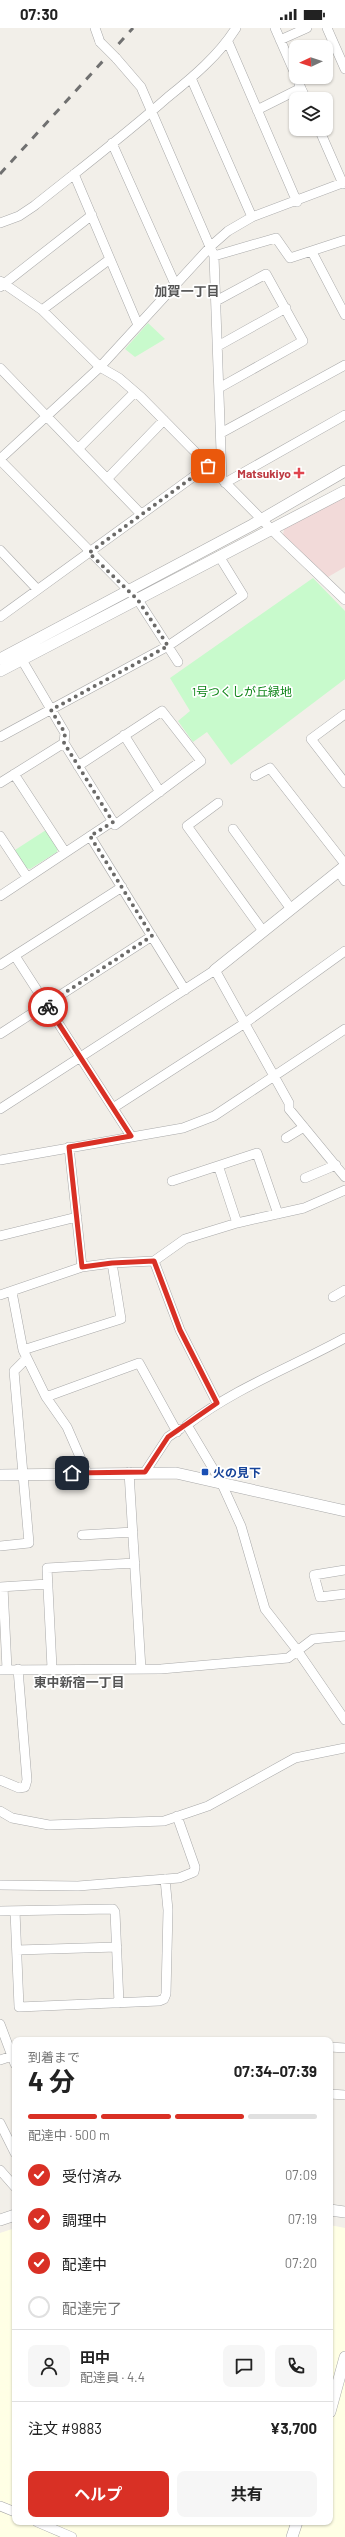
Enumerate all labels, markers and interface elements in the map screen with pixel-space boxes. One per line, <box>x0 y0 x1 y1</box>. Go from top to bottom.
text: 07:30 <box>20 5 58 23</box>
north arrow <box>289 40 333 84</box>
map controls <box>289 40 333 136</box>
button: layers <box>289 92 333 136</box>
district label: 加賀一丁目 <box>154 283 220 299</box>
pin <box>191 449 225 483</box>
icon: bag <box>197 455 219 477</box>
place label: Matsukiyo <box>237 466 291 480</box>
marker: Matsukiyo <box>294 468 304 478</box>
park label: 1号つくしが丘緑地 <box>192 684 292 698</box>
courier <box>28 987 68 1027</box>
icon: bike <box>37 996 59 1018</box>
pin <box>55 1456 89 1490</box>
icon: home <box>61 1462 83 1484</box>
place label: 火の見下 <box>213 1465 261 1479</box>
marker: 火の見下 <box>200 1467 210 1477</box>
district label: 東中新宿一丁目 <box>33 1674 125 1690</box>
text: 到着まで <box>28 2049 80 2065</box>
text: 07:34–07:39 <box>234 2062 317 2080</box>
text: 4 分 <box>28 2065 75 2096</box>
text: 配達中 · 500 m <box>28 2127 110 2143</box>
icon: check <box>28 2164 50 2186</box>
text: 受付済み <box>62 2167 122 2185</box>
text: 07:09 <box>285 2167 317 2183</box>
icon: check <box>28 2208 50 2230</box>
text: 調理中 <box>62 2211 107 2229</box>
text: 07:19 <box>288 2211 317 2227</box>
icon: check <box>28 2252 50 2274</box>
text: 配達中 <box>62 2255 107 2273</box>
text: 07:20 <box>285 2255 317 2271</box>
text: 配達完了 <box>62 2299 122 2317</box>
button: person <box>28 2345 70 2387</box>
button: chat <box>223 2345 265 2387</box>
button: phone <box>275 2345 317 2387</box>
text: 田中 <box>80 2348 110 2366</box>
text: 配達員 · 4.4 <box>80 2369 145 2385</box>
text: 注文 #9883 <box>28 2419 102 2437</box>
text: ¥3,700 <box>270 2419 317 2437</box>
button: ヘルプ <box>28 2471 169 2517</box>
button: 共有 <box>177 2471 317 2517</box>

